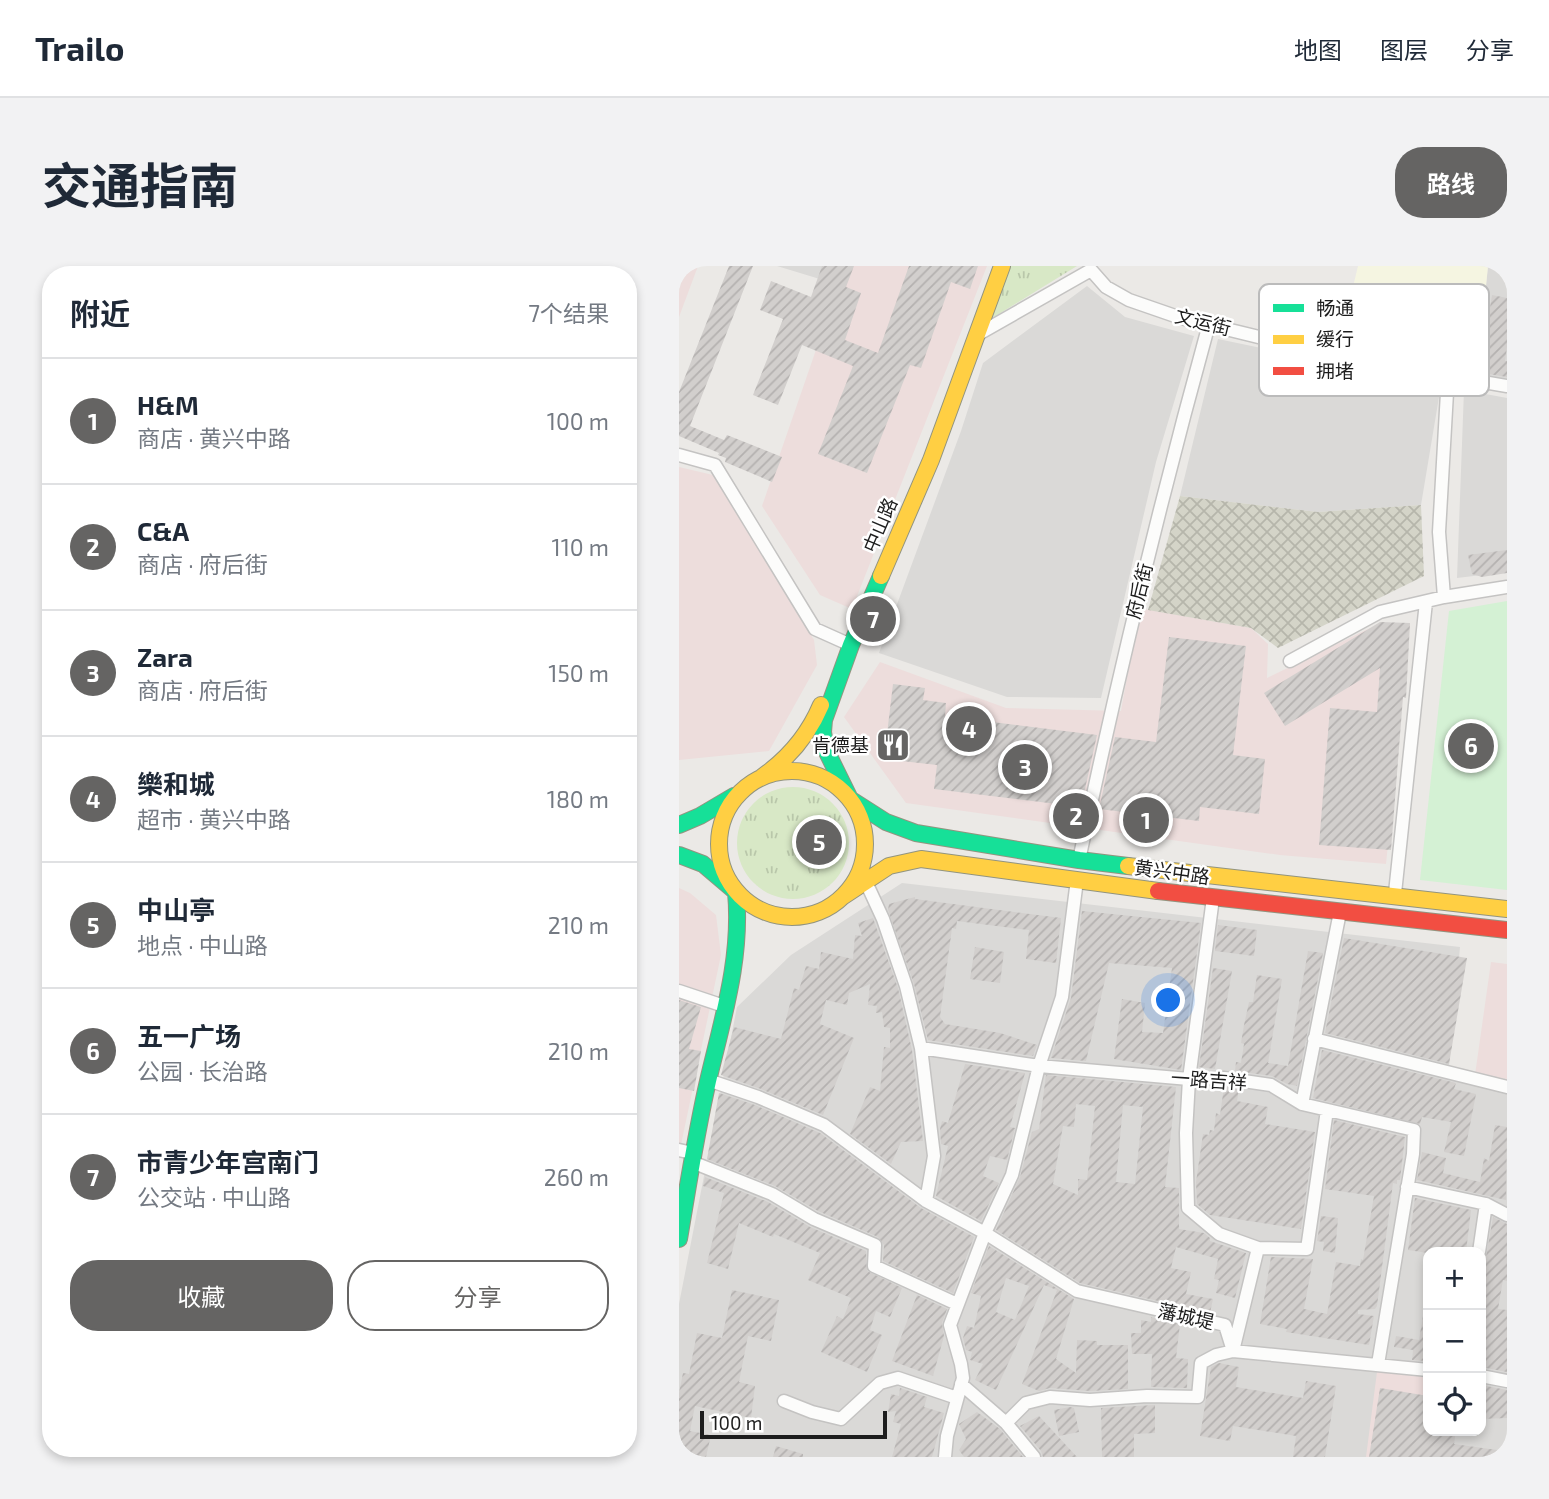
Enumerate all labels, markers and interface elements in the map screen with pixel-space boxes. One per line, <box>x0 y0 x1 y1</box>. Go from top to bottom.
text: Trailo <box>35 28 125 68</box>
text: 地图 <box>1294 35 1342 64</box>
text: 图层 <box>1380 35 1428 64</box>
text: 分享 <box>1466 35 1514 64</box>
button: 路线 <box>1395 147 1507 218</box>
text: 交通指南 <box>42 155 238 214</box>
legend <box>1259 284 1489 396</box>
text: 附近 <box>70 295 130 331</box>
text: 畅通 <box>1316 296 1354 319</box>
text: 7个结果 <box>528 299 609 327</box>
street label: 文运街 <box>1173 303 1234 340</box>
text: 缓行 <box>1316 327 1354 350</box>
text: 拥堵 <box>1316 359 1354 382</box>
text: H&M <box>137 389 199 420</box>
text: 1 <box>88 407 98 435</box>
text: 100 m <box>547 407 609 435</box>
text: 商店 · 黄兴中路 <box>137 424 291 452</box>
street label: 中山路 <box>858 494 901 556</box>
text: C&A <box>137 515 189 546</box>
text: 2 <box>86 533 100 561</box>
text: 110 m <box>552 533 609 561</box>
text: 商店 · 府后街 <box>137 550 268 578</box>
street label: 府后街 <box>1120 560 1157 621</box>
pin: 7 <box>850 593 896 645</box>
text: Zara <box>137 641 193 672</box>
text: 3 <box>86 659 100 687</box>
text: 150 m <box>548 659 609 687</box>
text: 商店 · 府后街 <box>137 676 268 704</box>
pin: 4 <box>946 703 992 755</box>
pin: 6 <box>1448 720 1494 772</box>
restaurant icon: 肯德基 <box>874 726 912 764</box>
place label: 肯德基 <box>812 733 869 756</box>
pin: 3 <box>1002 741 1048 793</box>
text: 樂和城 <box>137 768 215 799</box>
text: 4 <box>86 785 100 813</box>
text: 180 m <box>547 785 609 813</box>
pin: 2 <box>1053 790 1099 842</box>
pin: 1 <box>1123 794 1169 846</box>
text: 超市 · 黄兴中路 <box>137 805 291 833</box>
pin: 5 <box>796 816 842 868</box>
street label: 黄兴中路 <box>1133 855 1211 888</box>
text: 中山亭 <box>137 894 215 925</box>
text: 5 <box>87 911 99 939</box>
text: 210 m <box>548 911 609 939</box>
text: 地点 · 中山路 <box>137 931 268 959</box>
your location <box>1151 983 1185 1017</box>
text: 五一广场 <box>137 1020 241 1051</box>
text: 6 <box>86 1037 100 1065</box>
text: 210 m <box>548 1037 609 1065</box>
text: 公园 · 长治路 <box>137 1057 268 1085</box>
street label: 一路吉祥 <box>1170 1065 1248 1094</box>
text: 市青少年宫南门 <box>137 1146 319 1177</box>
text: 7 <box>87 1163 99 1191</box>
text: 260 m <box>544 1163 609 1191</box>
text: 公交站 · 中山路 <box>137 1183 291 1211</box>
map controls <box>1423 1247 1486 1436</box>
button: + <box>1423 1247 1486 1310</box>
button: 收藏 <box>70 1260 333 1331</box>
button: 分享 <box>347 1260 609 1331</box>
street label: 藩城堤 <box>1156 1298 1216 1333</box>
button: − <box>1423 1310 1486 1373</box>
button: locate <box>1423 1373 1486 1436</box>
scale bar <box>700 1408 887 1440</box>
text: 100 m <box>711 1411 762 1434</box>

